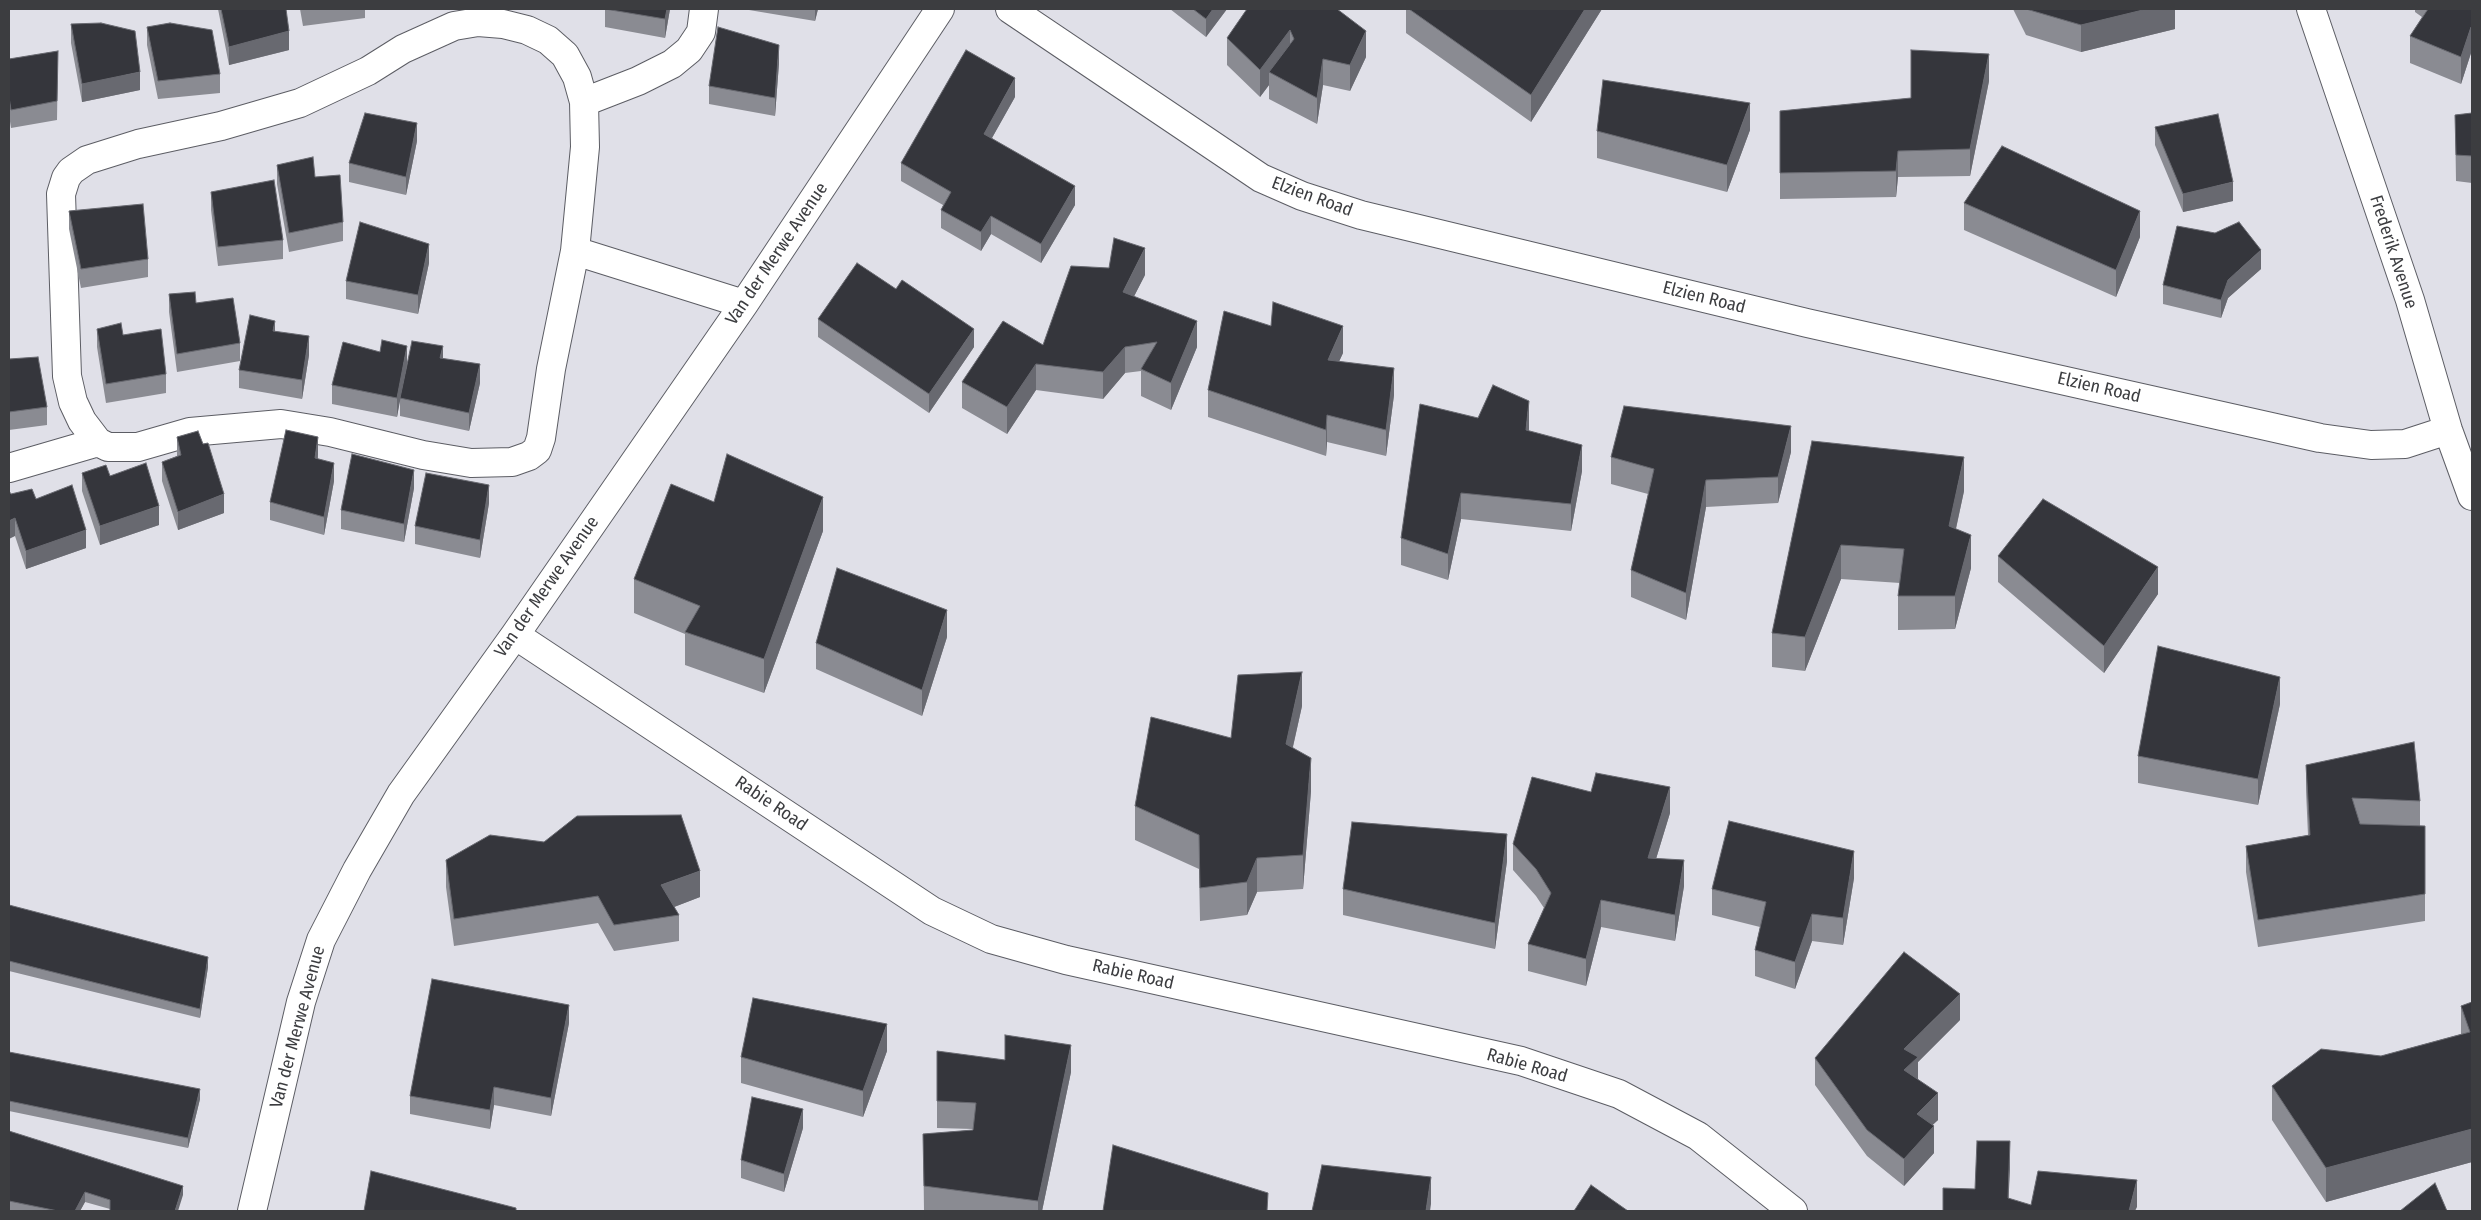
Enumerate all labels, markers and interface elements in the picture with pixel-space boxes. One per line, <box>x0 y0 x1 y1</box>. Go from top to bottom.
street label: Elzien Road <box>1268 172 1356 222</box>
street label: Van der Merwe Avenue <box>721 179 833 329</box>
street label: Frederik Avenue <box>2364 193 2422 311</box>
street label: Elzien Road <box>1660 277 1748 319</box>
street label: Elzien Road <box>2055 368 2143 408</box>
street label: Van der Merwe Avenue <box>490 512 604 662</box>
street label: Rabie Road <box>731 772 811 836</box>
street label: Van der Merwe Avenue <box>266 944 330 1110</box>
street label: Rabie Road <box>1090 955 1176 995</box>
street label: Rabie Road <box>1484 1044 1570 1088</box>

